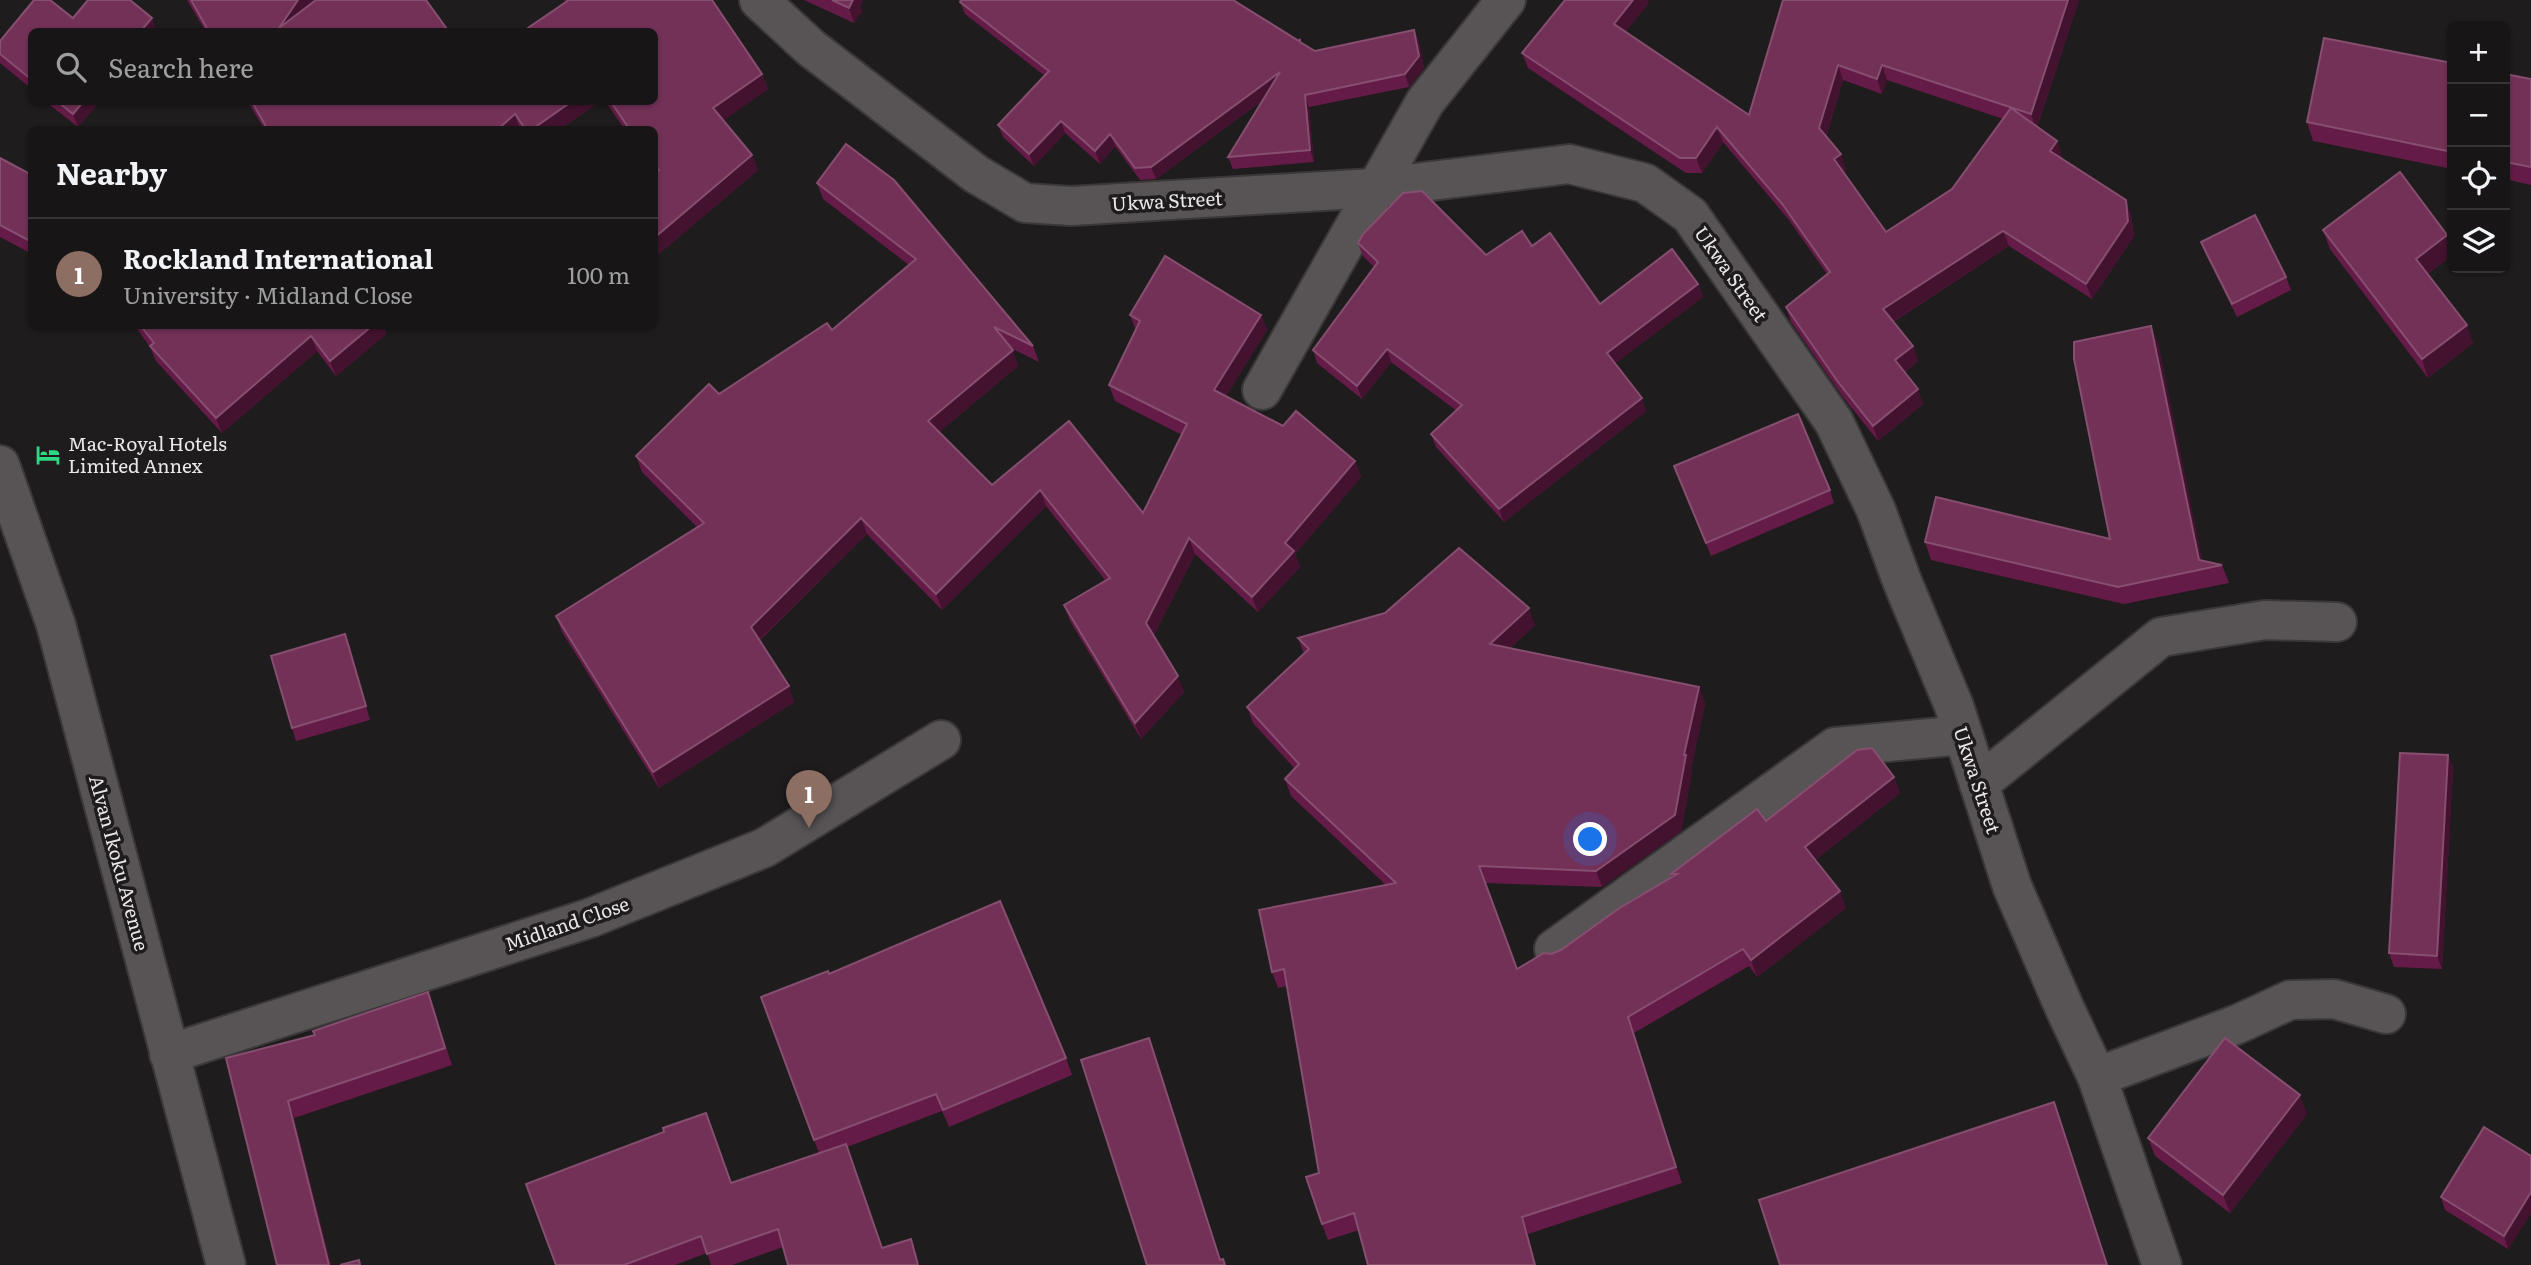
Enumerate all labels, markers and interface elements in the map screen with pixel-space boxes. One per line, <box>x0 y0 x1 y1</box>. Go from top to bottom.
map controls <box>2447 21 2510 273</box>
button: + <box>2447 21 2510 84</box>
search box <box>28 28 658 105</box>
text: Search here <box>108 47 254 86</box>
icon: search <box>52 48 90 86</box>
button: − <box>2447 84 2510 147</box>
button: locate <box>2447 147 2510 210</box>
text: Nearby <box>56 150 167 194</box>
street label: Ukwa Street <box>1111 183 1224 217</box>
button: layers <box>2447 210 2510 273</box>
street label: Ukwa Street <box>1688 220 1775 327</box>
text: Rockland International <box>123 238 433 277</box>
text: 1 <box>74 257 84 291</box>
text: 100 m <box>567 257 630 291</box>
text: University · Midland Close <box>123 277 413 311</box>
place label: Mac-Royal Hotels Limited Annex <box>68 429 227 479</box>
hotel icon: Mac-Royal Hotels Limited Annex <box>34 441 62 469</box>
street label: Ukwa Street <box>1947 722 2009 837</box>
pin: 1 <box>786 770 832 828</box>
street label: Alvan Ikoku Avenue <box>83 772 157 954</box>
your location <box>1573 822 1607 856</box>
street label: Midland Close <box>501 889 633 957</box>

